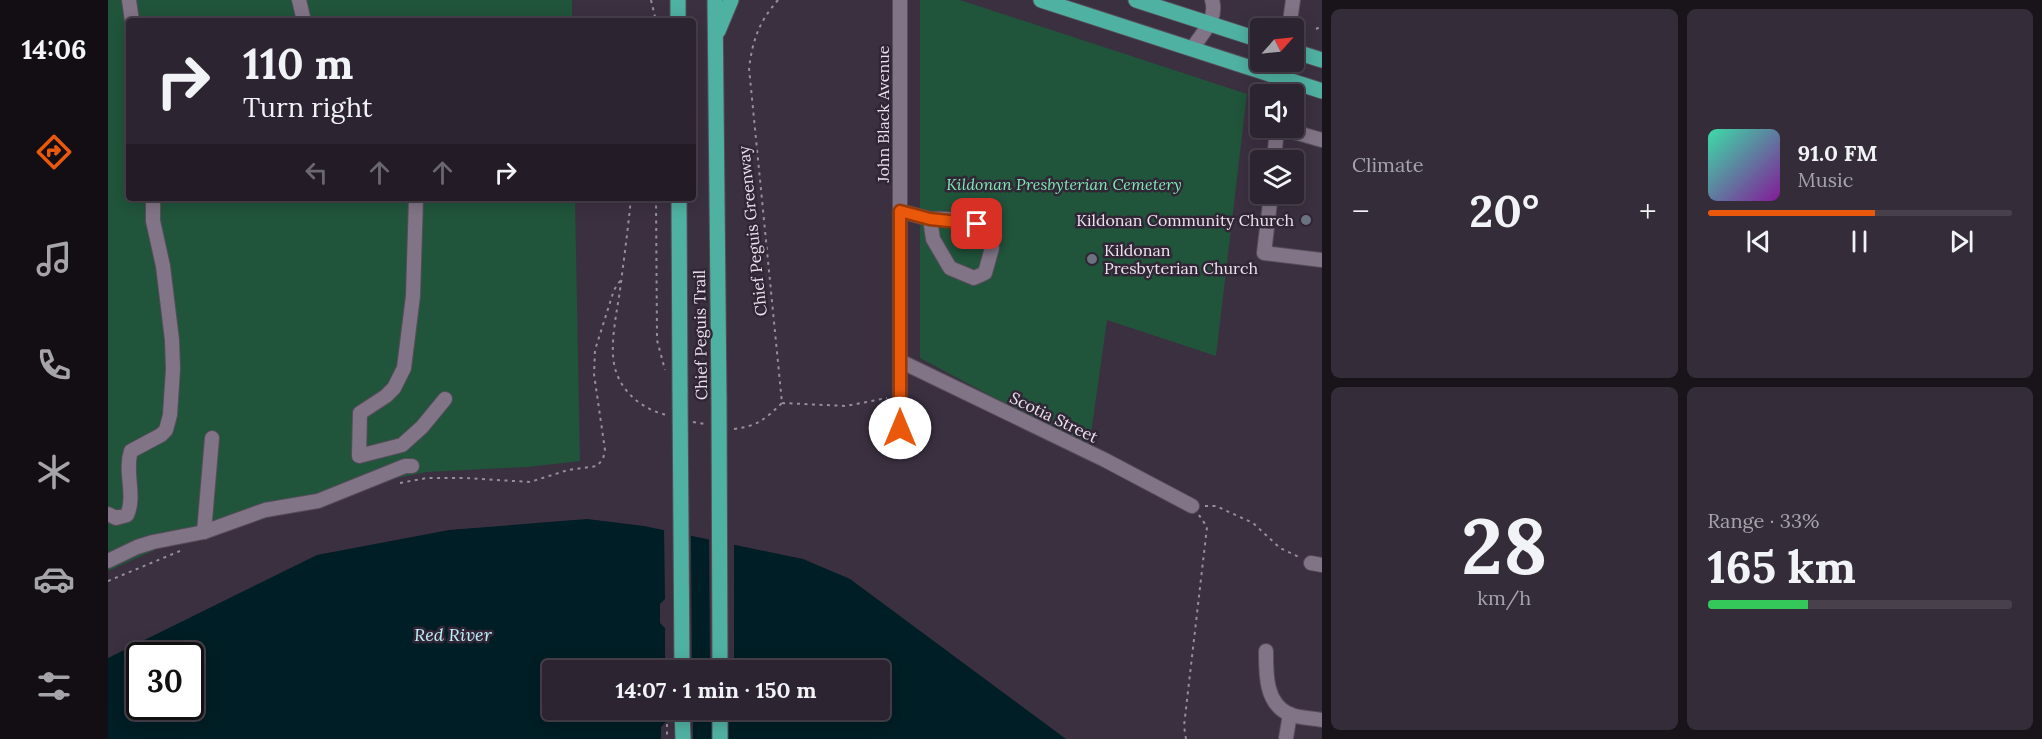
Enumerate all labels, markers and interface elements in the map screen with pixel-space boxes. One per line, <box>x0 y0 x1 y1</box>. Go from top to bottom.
north arrow <box>1250 18 1304 72</box>
map controls <box>1250 18 1304 204</box>
text: 14:06 <box>21 32 87 66</box>
text: 110 m <box>243 37 354 91</box>
icon: right <box>144 42 222 120</box>
street label: John Black Avenue <box>873 45 893 183</box>
button: sound <box>1250 84 1304 138</box>
text: Turn right <box>243 90 372 124</box>
icon: directions <box>33 131 75 173</box>
text: 91.0 FM <box>1798 139 1878 167</box>
street label: Chief Peguis Greenway <box>733 144 771 317</box>
button: layers <box>1250 150 1304 204</box>
text: Climate <box>1352 152 1424 177</box>
icon: left <box>300 156 333 189</box>
icon: ahead <box>363 156 396 189</box>
icon: ahead <box>426 156 459 189</box>
icon: right <box>489 156 522 189</box>
text: Music <box>1798 167 1853 192</box>
park label: Kildonan Presbyterian Cemetery <box>946 174 1182 194</box>
text: 20° <box>1469 182 1539 239</box>
text: − <box>1352 190 1370 232</box>
text: + <box>1639 190 1656 232</box>
pin <box>951 198 1002 249</box>
icon: arrive <box>960 207 993 240</box>
place label: Kildonan Community Church <box>1076 210 1294 230</box>
marker: Kildonan Community Church <box>1299 213 1313 227</box>
icon: previous <box>1742 225 1775 258</box>
icon: pause <box>1843 225 1876 258</box>
icon: next <box>1945 225 1978 258</box>
icon: music <box>33 238 75 280</box>
place label: Kildonan Presbyterian Church <box>1104 240 1258 278</box>
marker: Kildonan Presbyterian Church <box>1085 252 1099 266</box>
street label: Chief Peguis Trail <box>689 270 711 400</box>
icon: phone <box>33 344 75 386</box>
street label: Scotia Street <box>1007 387 1102 447</box>
position arrow <box>868 396 932 460</box>
icon: climate <box>33 451 75 493</box>
text: 28 <box>1461 496 1547 595</box>
text: Range · 33% <box>1708 508 1820 533</box>
text: 165 km <box>1708 538 1856 595</box>
icon: car <box>33 558 75 600</box>
text: km/h <box>1477 585 1531 610</box>
water label: Red River <box>414 623 493 646</box>
speed limit sign: 30 <box>126 642 204 720</box>
icon: filters <box>33 665 75 707</box>
text: 14:07 · 1 min · 150 m <box>616 676 816 704</box>

